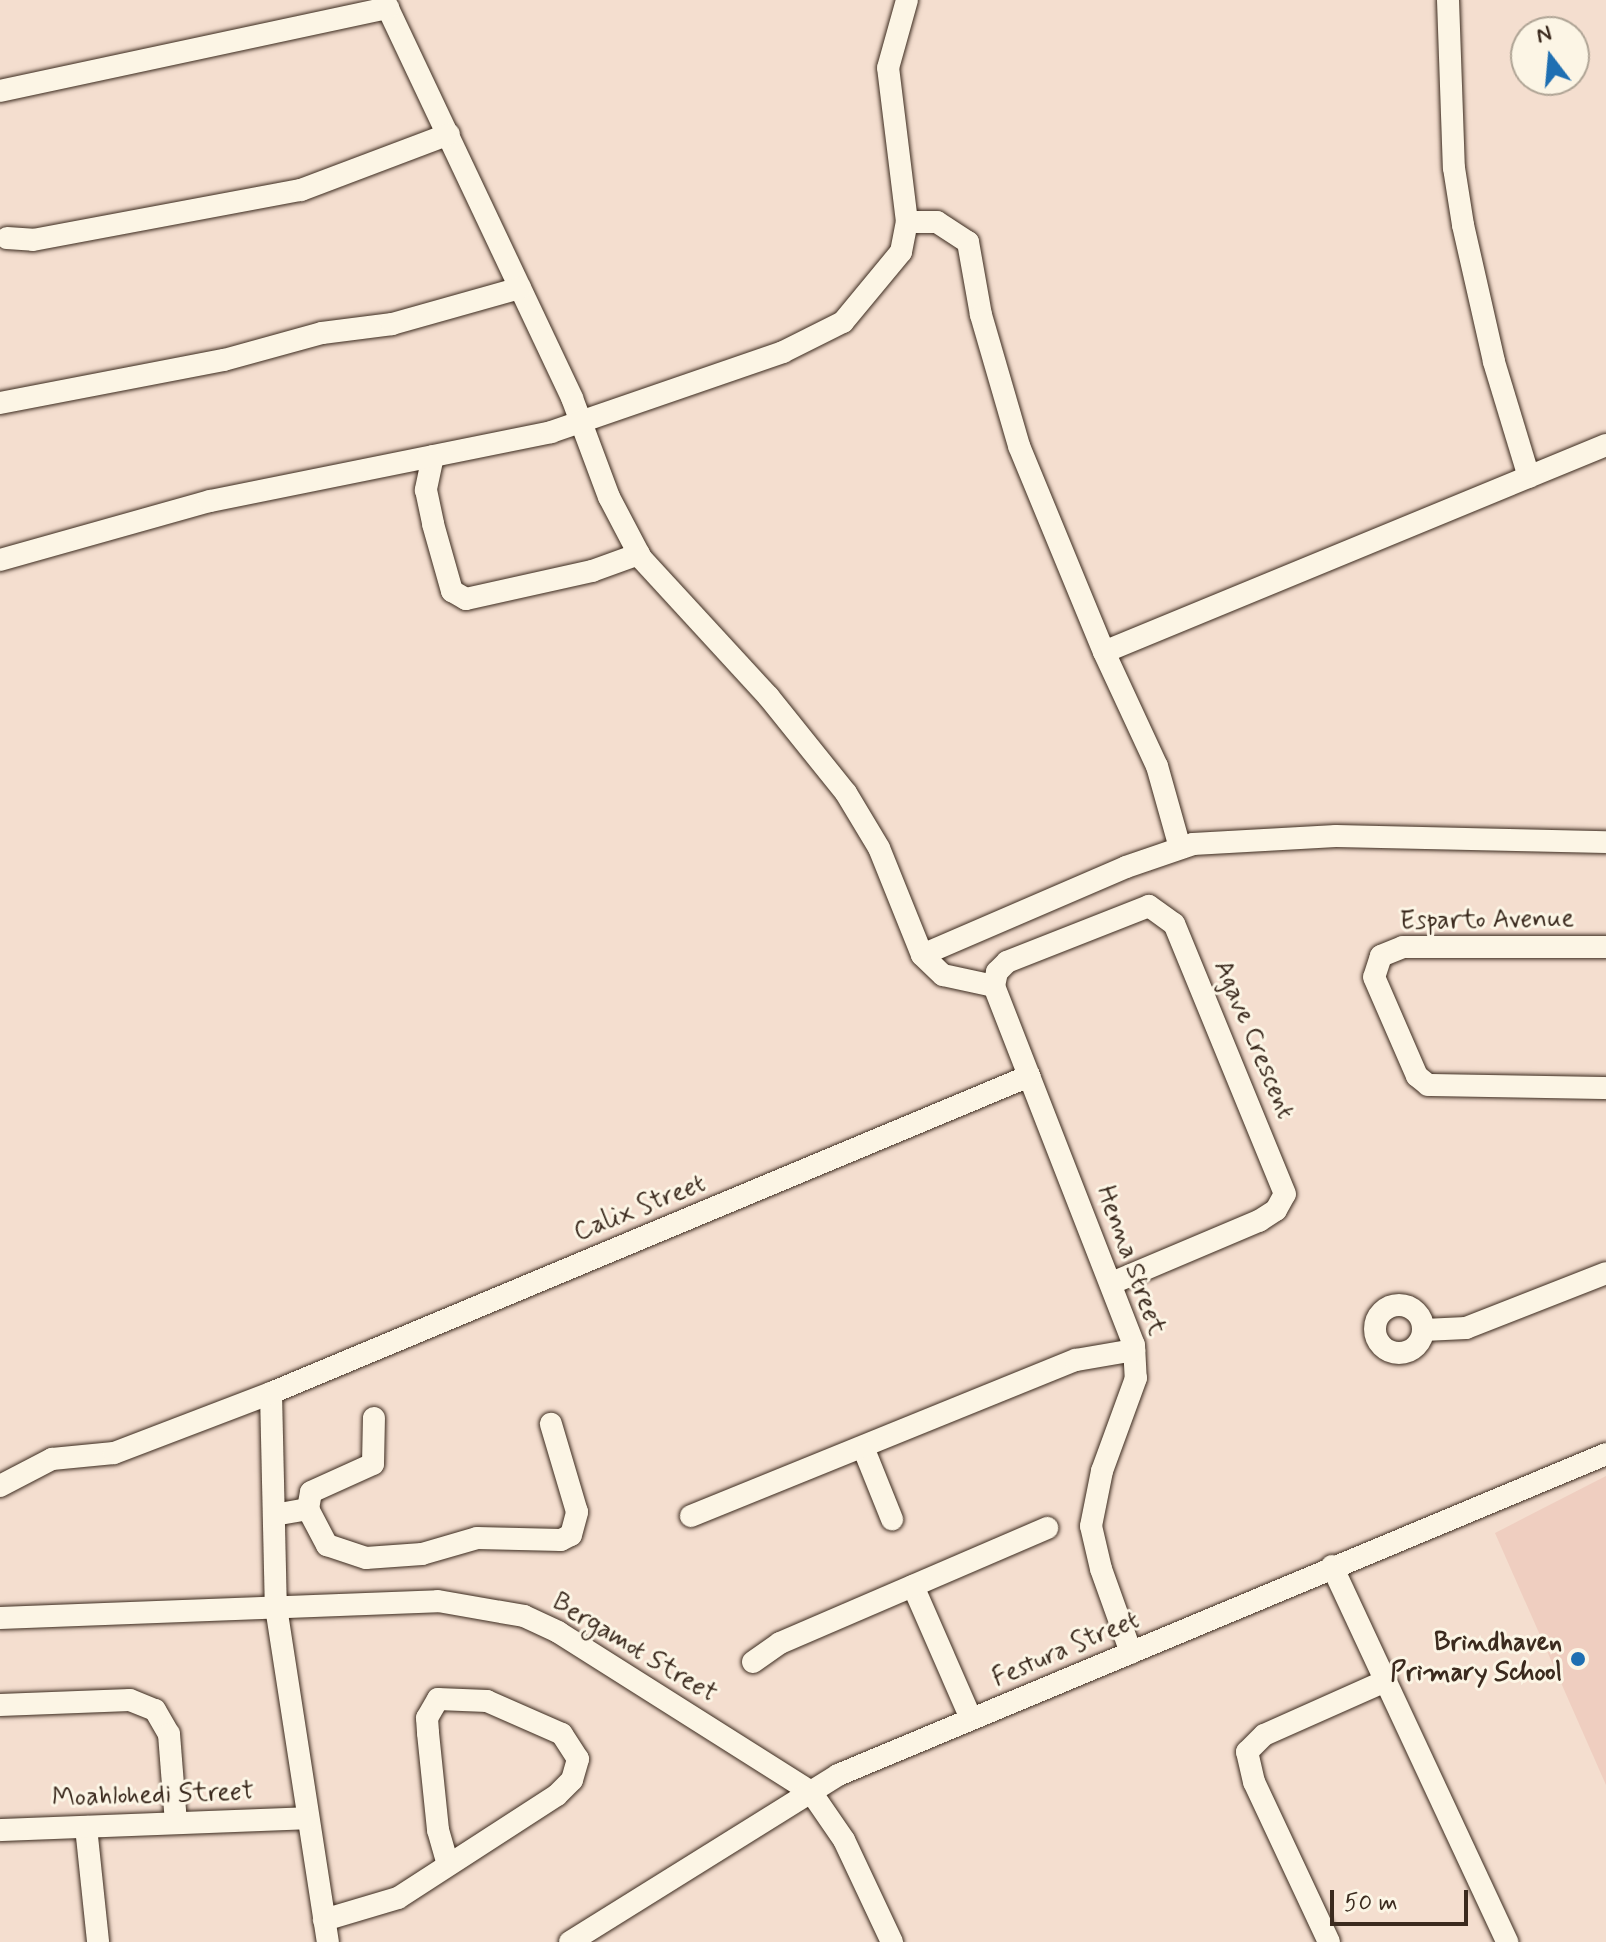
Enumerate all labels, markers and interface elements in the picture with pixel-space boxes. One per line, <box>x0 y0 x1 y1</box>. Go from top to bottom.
north arrow <box>1510 16 1590 96</box>
text: N <box>1533 19 1555 50</box>
street label: Esparto Avenue <box>1400 904 1574 938</box>
street label: Agave Crescent <box>1205 954 1301 1126</box>
street label: Calix Street <box>568 1168 712 1250</box>
street label: Henna Street <box>1089 1182 1171 1340</box>
street label: Bergamot Street <box>546 1588 722 1710</box>
street label: Festura Street <box>986 1604 1146 1696</box>
place label: Brindhaven Primary School <box>1390 1628 1562 1690</box>
marker: Brindhaven Primary School <box>1569 1650 1587 1668</box>
street label: Moahlohedi Street <box>52 1777 254 1815</box>
scale bar <box>1334 1874 1472 1924</box>
text: 50 m <box>1344 1888 1398 1919</box>

